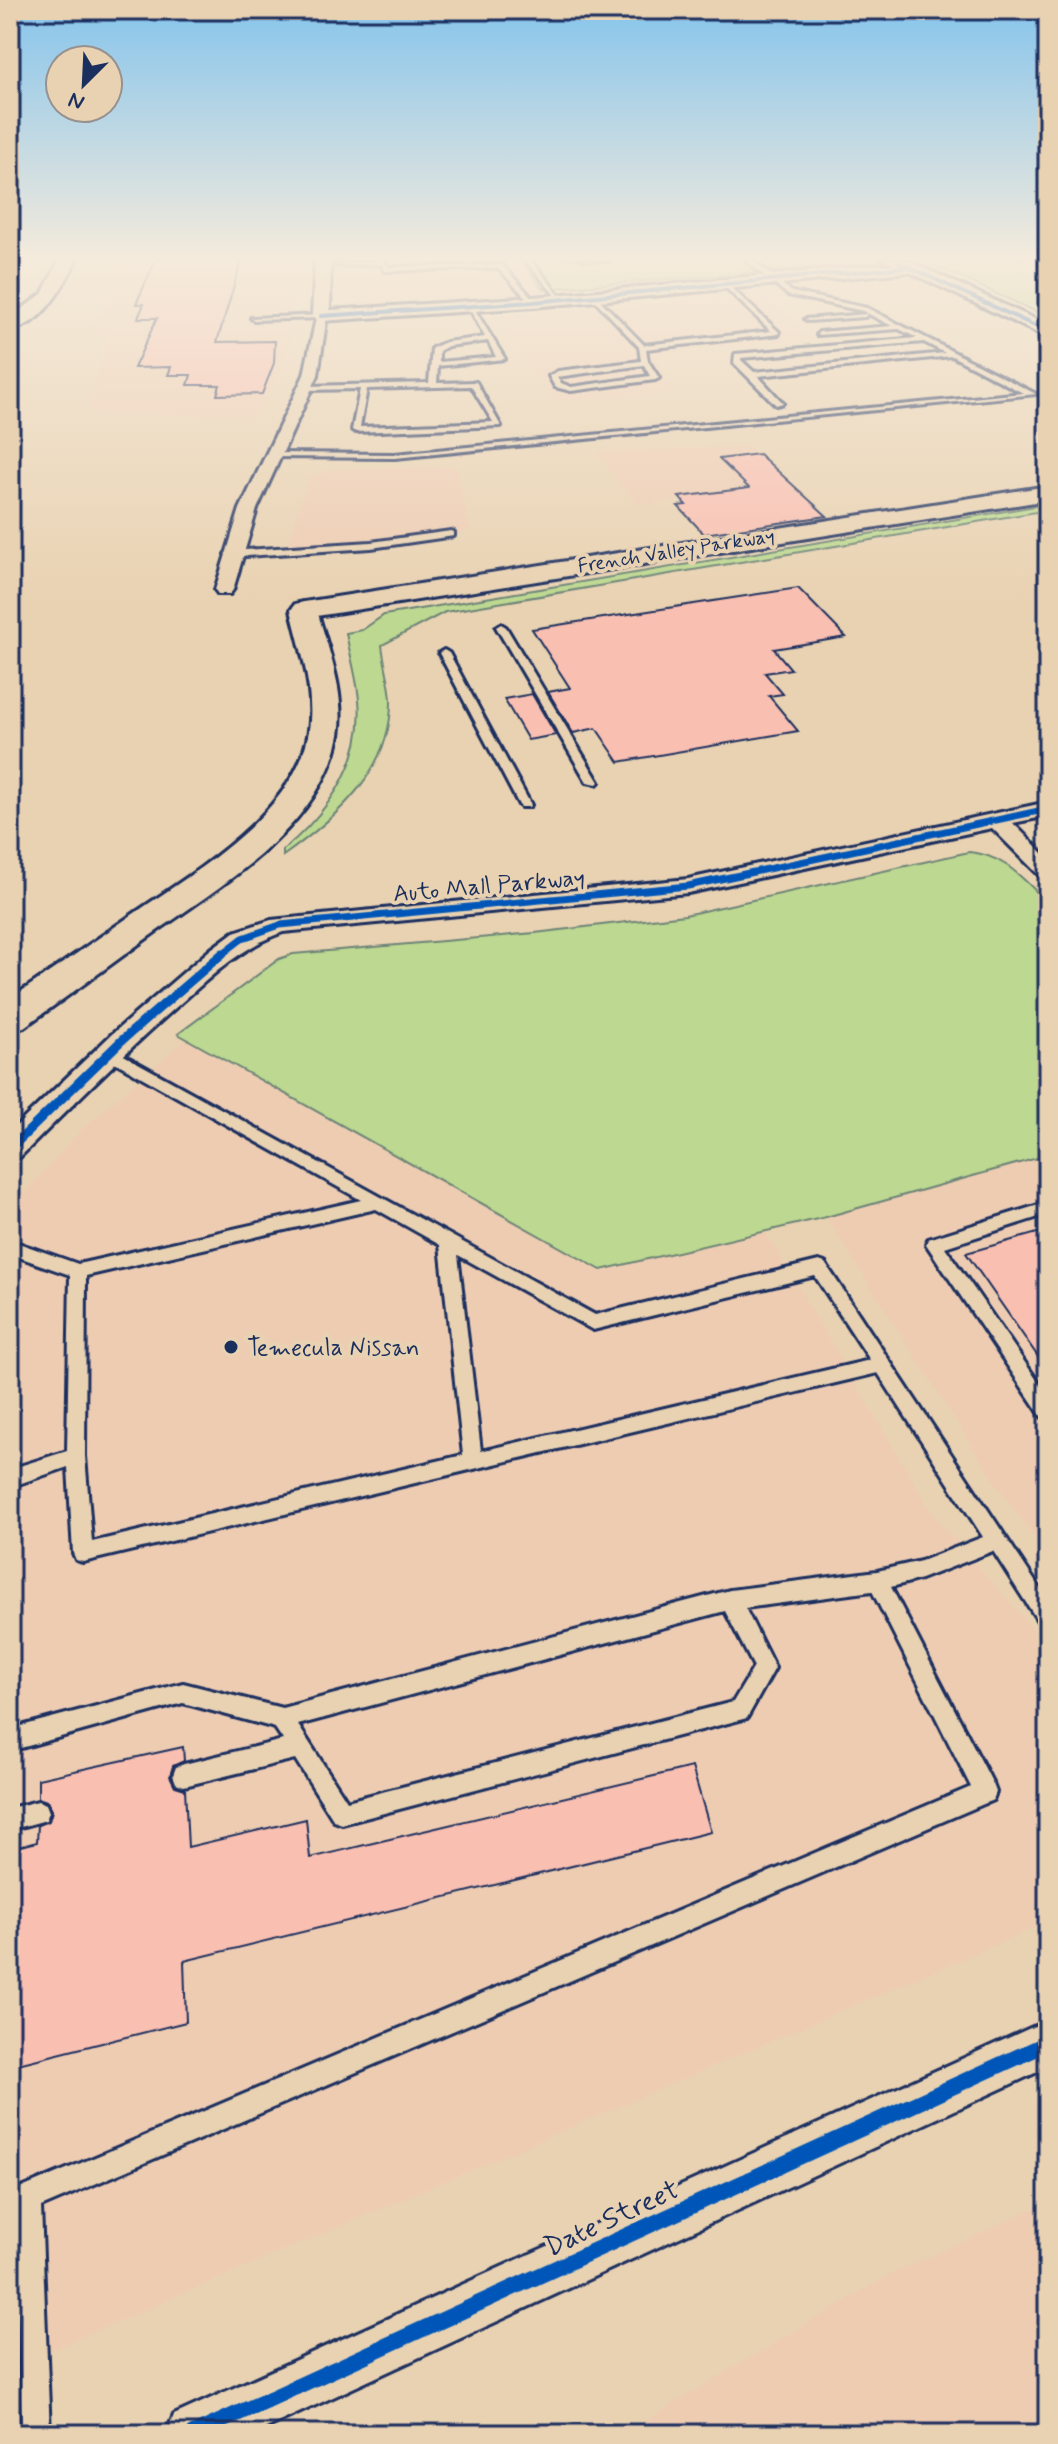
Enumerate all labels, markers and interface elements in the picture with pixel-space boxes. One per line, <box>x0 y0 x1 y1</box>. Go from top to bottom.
north arrow <box>44 44 124 124</box>
text: N <box>64 85 89 116</box>
street label: French Valley Parkway <box>576 523 777 580</box>
street label: Auto Mall Parkway <box>392 863 586 910</box>
place label: Temecula Nissan <box>247 1333 419 1364</box>
marker: Temecula Nissan <box>222 1338 240 1356</box>
street label: Date Street <box>539 2172 686 2267</box>

